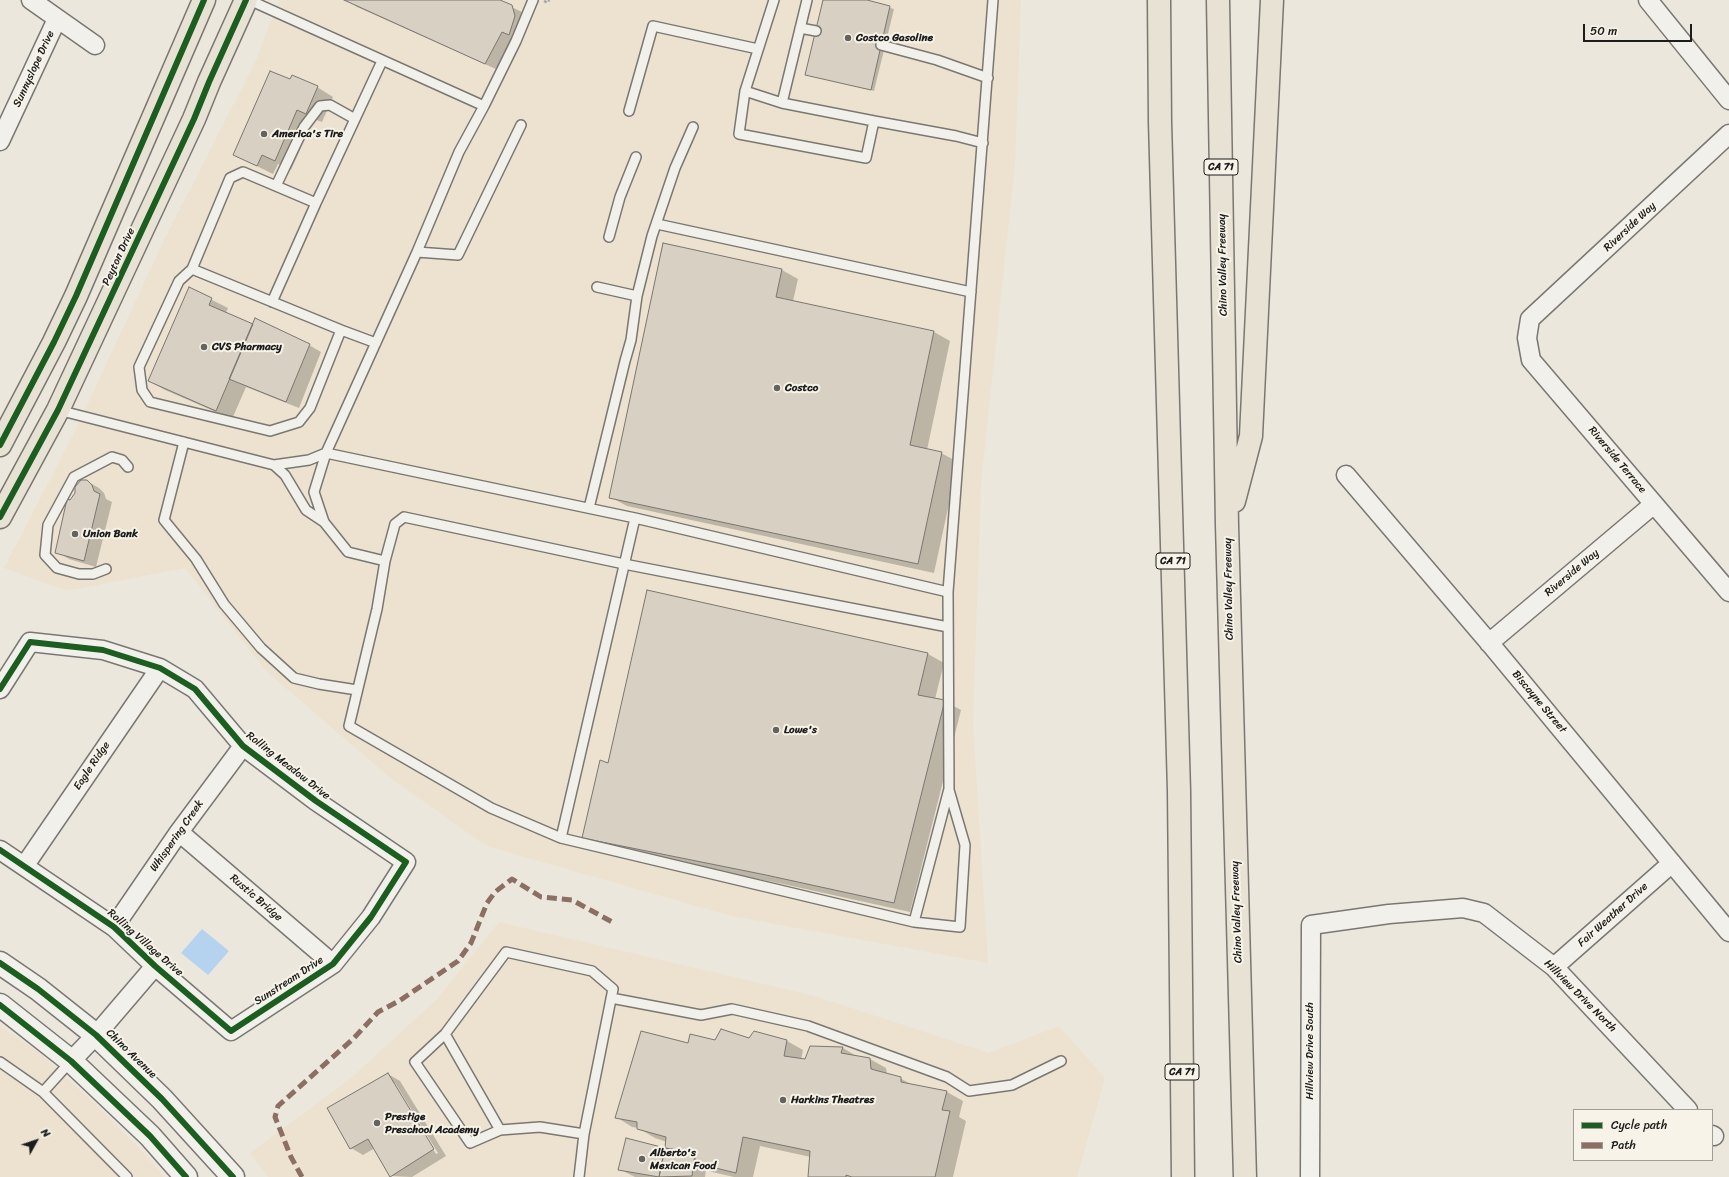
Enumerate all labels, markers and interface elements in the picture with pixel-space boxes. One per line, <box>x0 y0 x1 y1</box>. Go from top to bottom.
scale bar <box>1585 16 1694 42</box>
text: 50 m <box>1590 20 1617 42</box>
street label: Sunnyslope Drive <box>10 29 58 109</box>
place label: Costco Gasoline <box>856 31 933 45</box>
marker: Costco Gasoline <box>843 33 853 43</box>
place label: America's Tire <box>272 127 343 141</box>
marker: America's Tire <box>259 129 269 139</box>
road number: CA 71 <box>1204 159 1238 175</box>
street label: Riverside Way <box>1601 199 1659 255</box>
street label: Chino Valley Freeway <box>1216 214 1230 316</box>
street label: Peyton Drive <box>100 226 138 288</box>
place label: CVS Pharmacy <box>212 340 282 354</box>
marker: CVS Pharmacy <box>199 342 209 352</box>
place label: Costco <box>785 381 818 395</box>
marker: Costco <box>772 383 782 393</box>
street label: Riverside Terrace <box>1585 424 1649 496</box>
place label: Union Bank <box>83 527 138 541</box>
marker: Union Bank <box>70 529 80 539</box>
street label: Chino Valley Freeway <box>1222 538 1236 640</box>
street label: Riverside Way <box>1542 547 1602 599</box>
road number: CA 71 <box>1156 553 1190 569</box>
street label: Biscayne Street <box>1509 668 1569 736</box>
place label: Lowe's <box>784 723 817 737</box>
marker: Lowe's <box>771 725 781 735</box>
street label: Rolling Meadow Drive <box>243 729 333 803</box>
street label: Eagle Ridge <box>71 739 113 793</box>
street label: Whispering Creek <box>147 798 207 874</box>
street label: Chino Valley Freeway <box>1229 861 1245 963</box>
street label: Rustic Bridge <box>227 872 285 924</box>
street label: Fair Weather Drive <box>1575 880 1651 950</box>
street label: Rolling Village Drive <box>104 907 186 979</box>
street label: Sunstream Drive <box>252 954 326 1008</box>
street label: Hillview Drive North <box>1541 957 1619 1035</box>
street label: Hillview Drive South <box>1303 1002 1317 1100</box>
street label: Chino Avenue <box>103 1027 159 1081</box>
road number: CA 71 <box>1165 1064 1199 1080</box>
place label: Harkins Theatres <box>791 1093 874 1107</box>
marker: Harkins Theatres <box>778 1095 788 1105</box>
legend <box>1573 1109 1713 1161</box>
place label: Prestige Preschool Academy <box>385 1110 479 1136</box>
text: Cycle path <box>1611 1114 1667 1136</box>
marker: Prestige Preschool Academy <box>372 1118 382 1128</box>
north arrow <box>16 1121 56 1161</box>
text: N <box>36 1124 55 1142</box>
text: Path <box>1611 1134 1636 1156</box>
place label: Alberto's Mexican Food <box>650 1146 716 1172</box>
marker: Alberto's Mexican Food <box>637 1154 647 1164</box>

